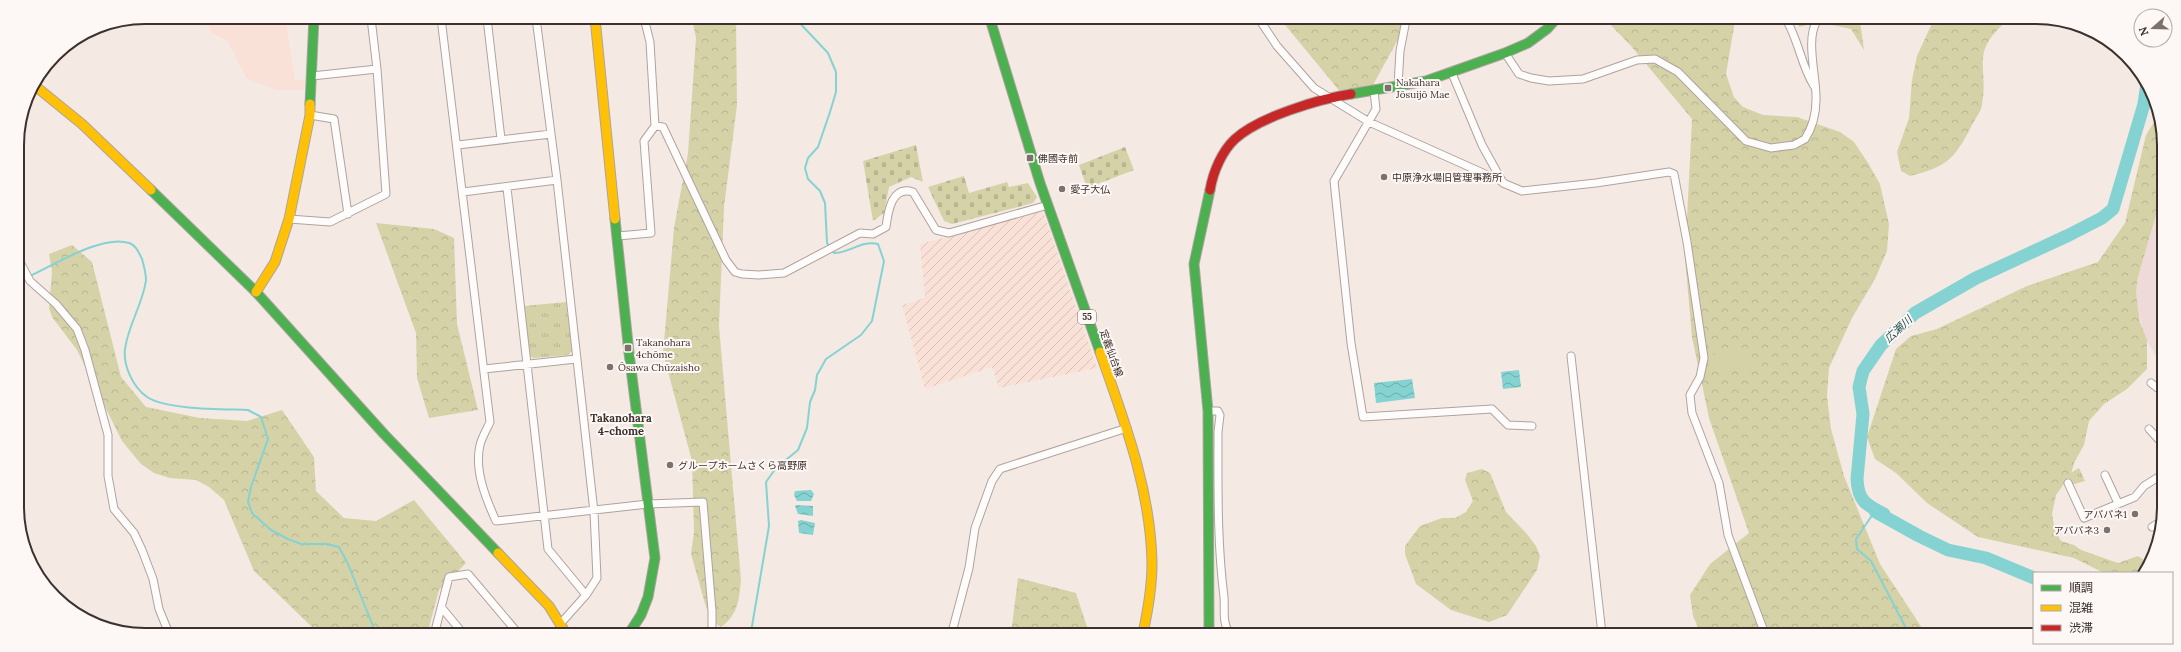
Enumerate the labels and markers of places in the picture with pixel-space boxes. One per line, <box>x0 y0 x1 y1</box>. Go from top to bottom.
place label: Nakahara Jōsuijō Mae <box>1395 76 1450 101</box>
marker: Nakahara Jōsuijō Mae <box>1383 83 1393 93</box>
place label: 佛國寺前 <box>1037 152 1078 165</box>
marker: 佛國寺前 <box>1025 153 1035 163</box>
place label: 中原浄水場旧管理事務所 <box>1392 171 1502 184</box>
marker: 中原浄水場旧管理事務所 <box>1379 172 1389 182</box>
place label: 愛子大仏 <box>1070 183 1110 196</box>
marker: 愛子大仏 <box>1057 184 1067 194</box>
place label: Takanohara 4chōme <box>636 336 690 361</box>
marker: Takanohara 4chōme <box>623 343 633 353</box>
place label: Ōsawa Chūzaisho <box>618 361 700 374</box>
marker: Ōsawa Chūzaisho <box>605 362 615 372</box>
place label: グループホームさくら高野原 <box>678 459 807 472</box>
marker: グループホームさくら高野原 <box>665 460 675 470</box>
place label: アパパネ1 <box>2084 508 2127 521</box>
marker: アパパネ1 <box>2130 509 2140 519</box>
place label: アパパネ3 <box>2054 524 2099 537</box>
marker: アパパネ3 <box>2102 525 2112 535</box>

